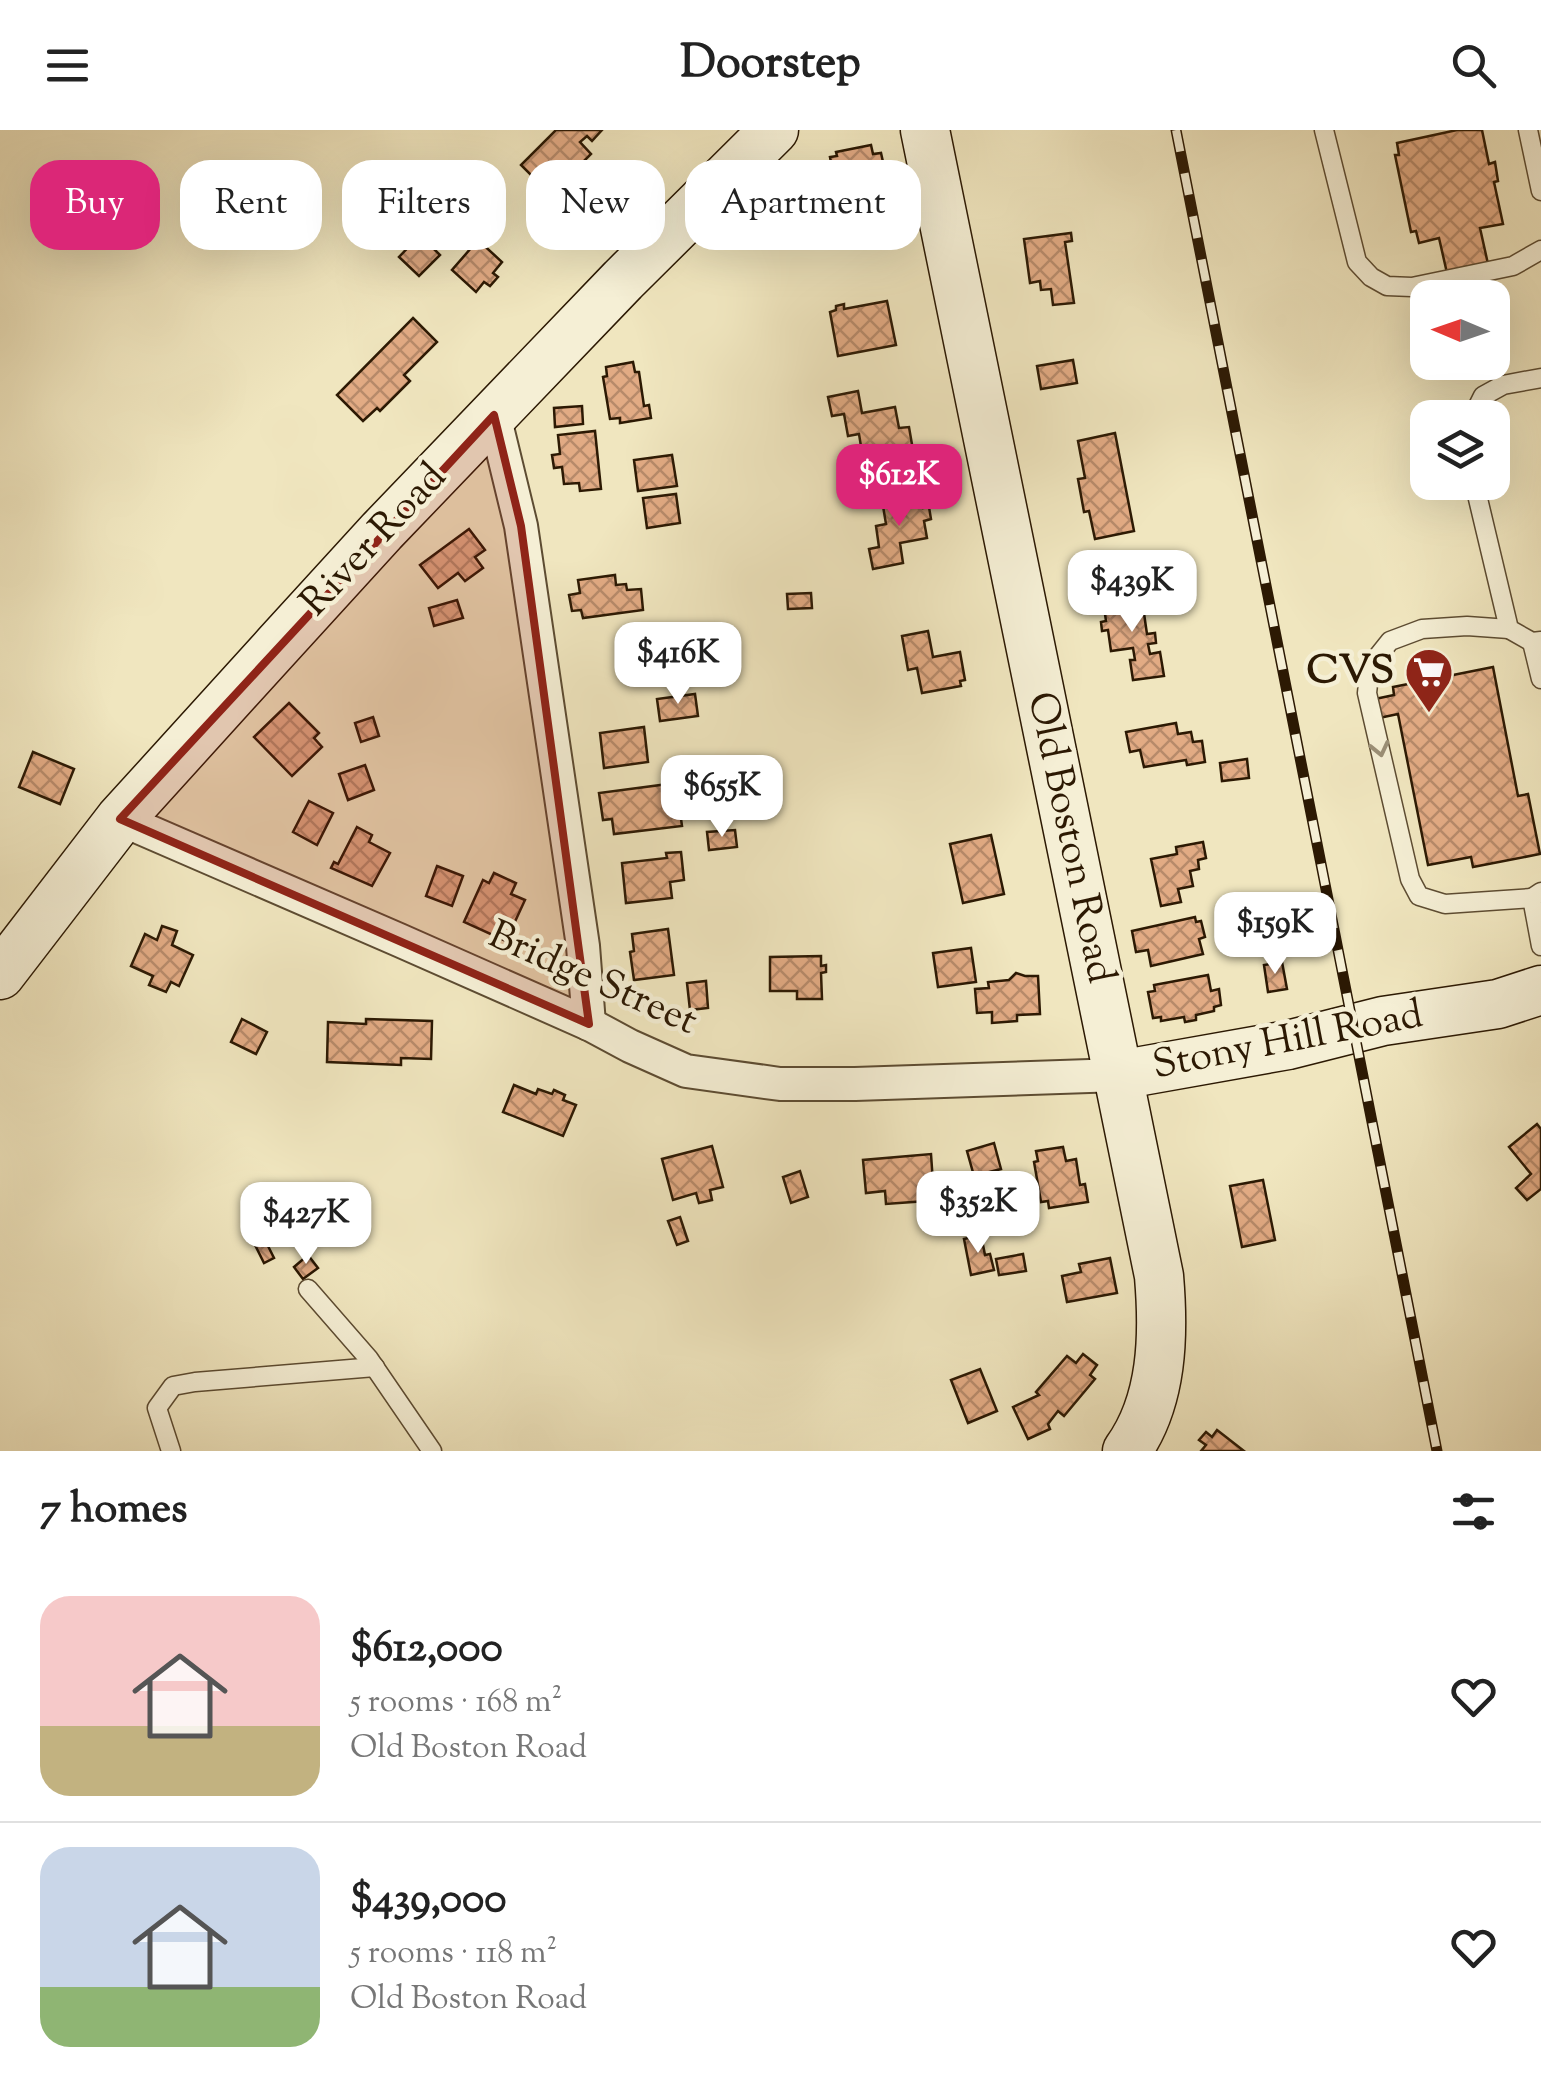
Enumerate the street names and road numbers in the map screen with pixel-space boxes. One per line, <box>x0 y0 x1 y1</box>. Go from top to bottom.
street label: River Road <box>289 451 461 631</box>
street label: Old Boston Road <box>1010 687 1128 989</box>
street label: Bridge Street <box>478 909 706 1052</box>
street label: Stony Hill Road <box>1148 988 1428 1096</box>

